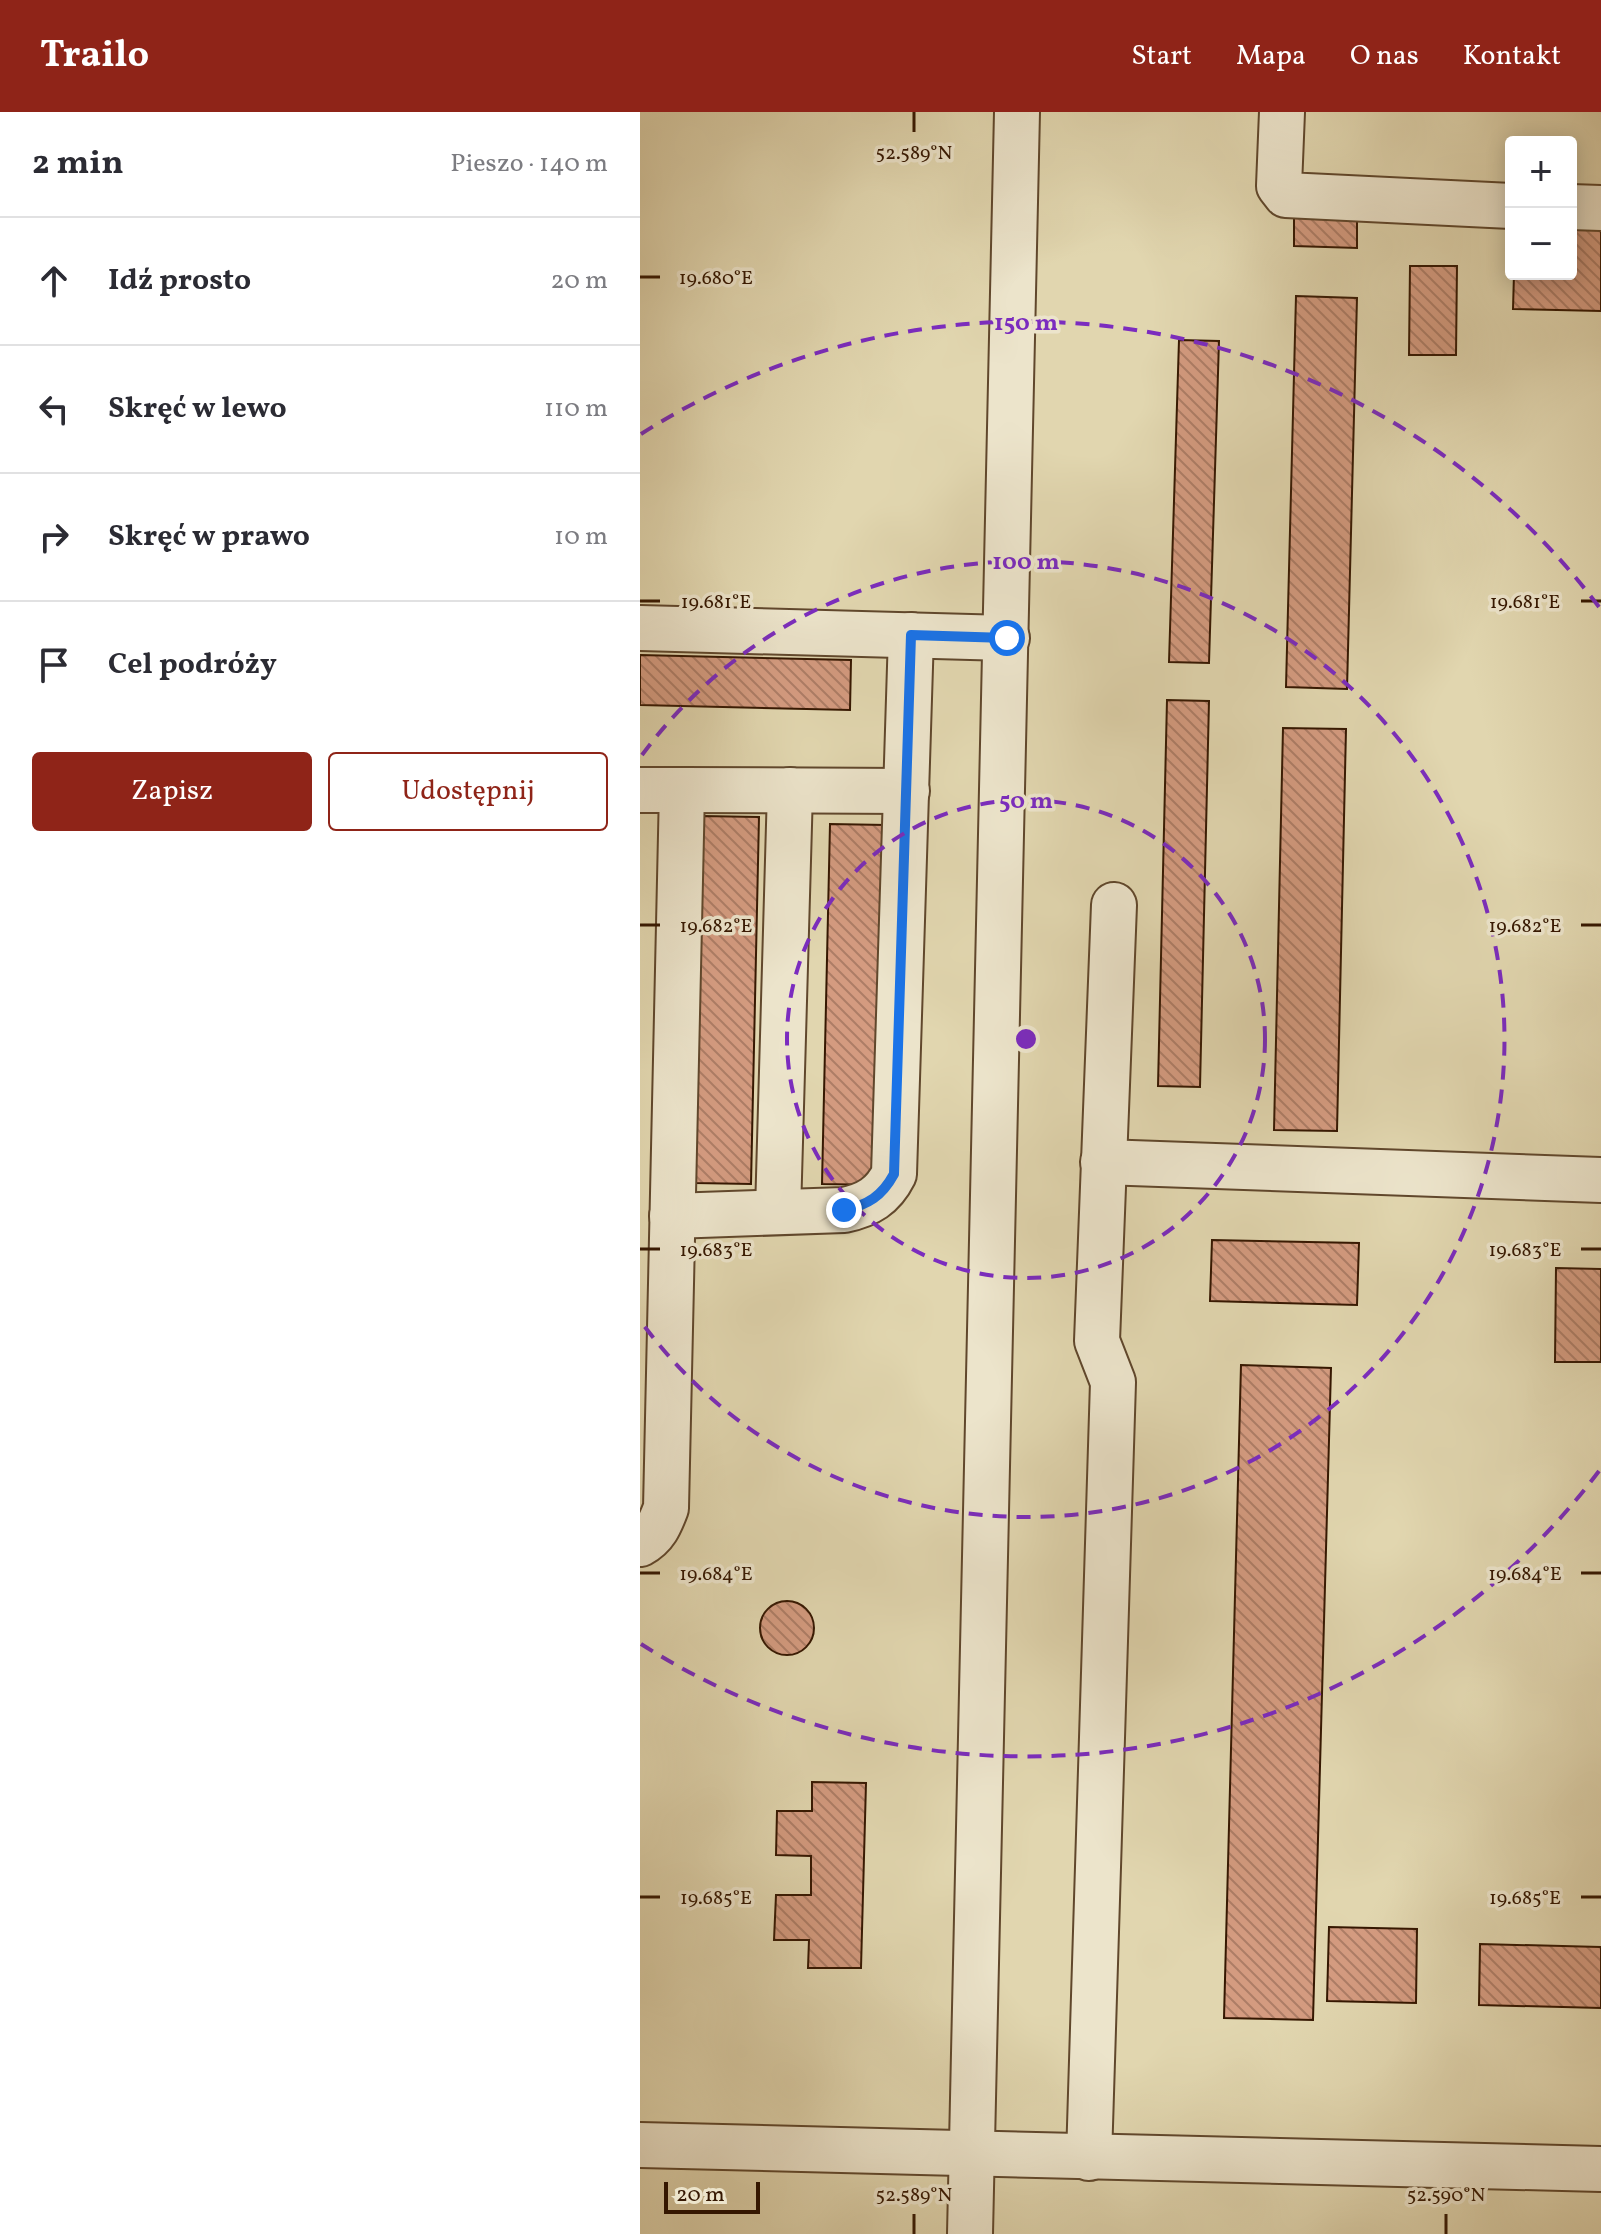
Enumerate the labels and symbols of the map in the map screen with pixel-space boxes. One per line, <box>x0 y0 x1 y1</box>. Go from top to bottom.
text: 52.589°N <box>876 140 953 168</box>
text: 19.680°E <box>679 265 753 293</box>
text: 150 m <box>994 307 1058 341</box>
text: 100 m <box>992 546 1060 580</box>
text: 19.681°E <box>681 589 751 617</box>
text: 19.681°E <box>1490 589 1560 617</box>
route start <box>989 620 1025 656</box>
text: 50 m <box>999 785 1053 819</box>
text: 19.682°E <box>680 913 752 941</box>
text: 19.682°E <box>1489 913 1561 941</box>
centre of rings <box>1012 1025 1040 1053</box>
route end <box>826 1192 862 1228</box>
text: 19.683°E <box>680 1237 752 1265</box>
text: 19.683°E <box>1489 1237 1561 1265</box>
text: 19.684°E <box>679 1561 753 1589</box>
text: 19.684°E <box>1488 1561 1562 1589</box>
text: 19.685°E <box>680 1885 752 1913</box>
text: 19.685°E <box>1489 1885 1561 1913</box>
scale bar <box>664 2178 760 2214</box>
text: 52.589°N <box>876 2182 953 2210</box>
text: 52.590°N <box>1407 2182 1485 2210</box>

